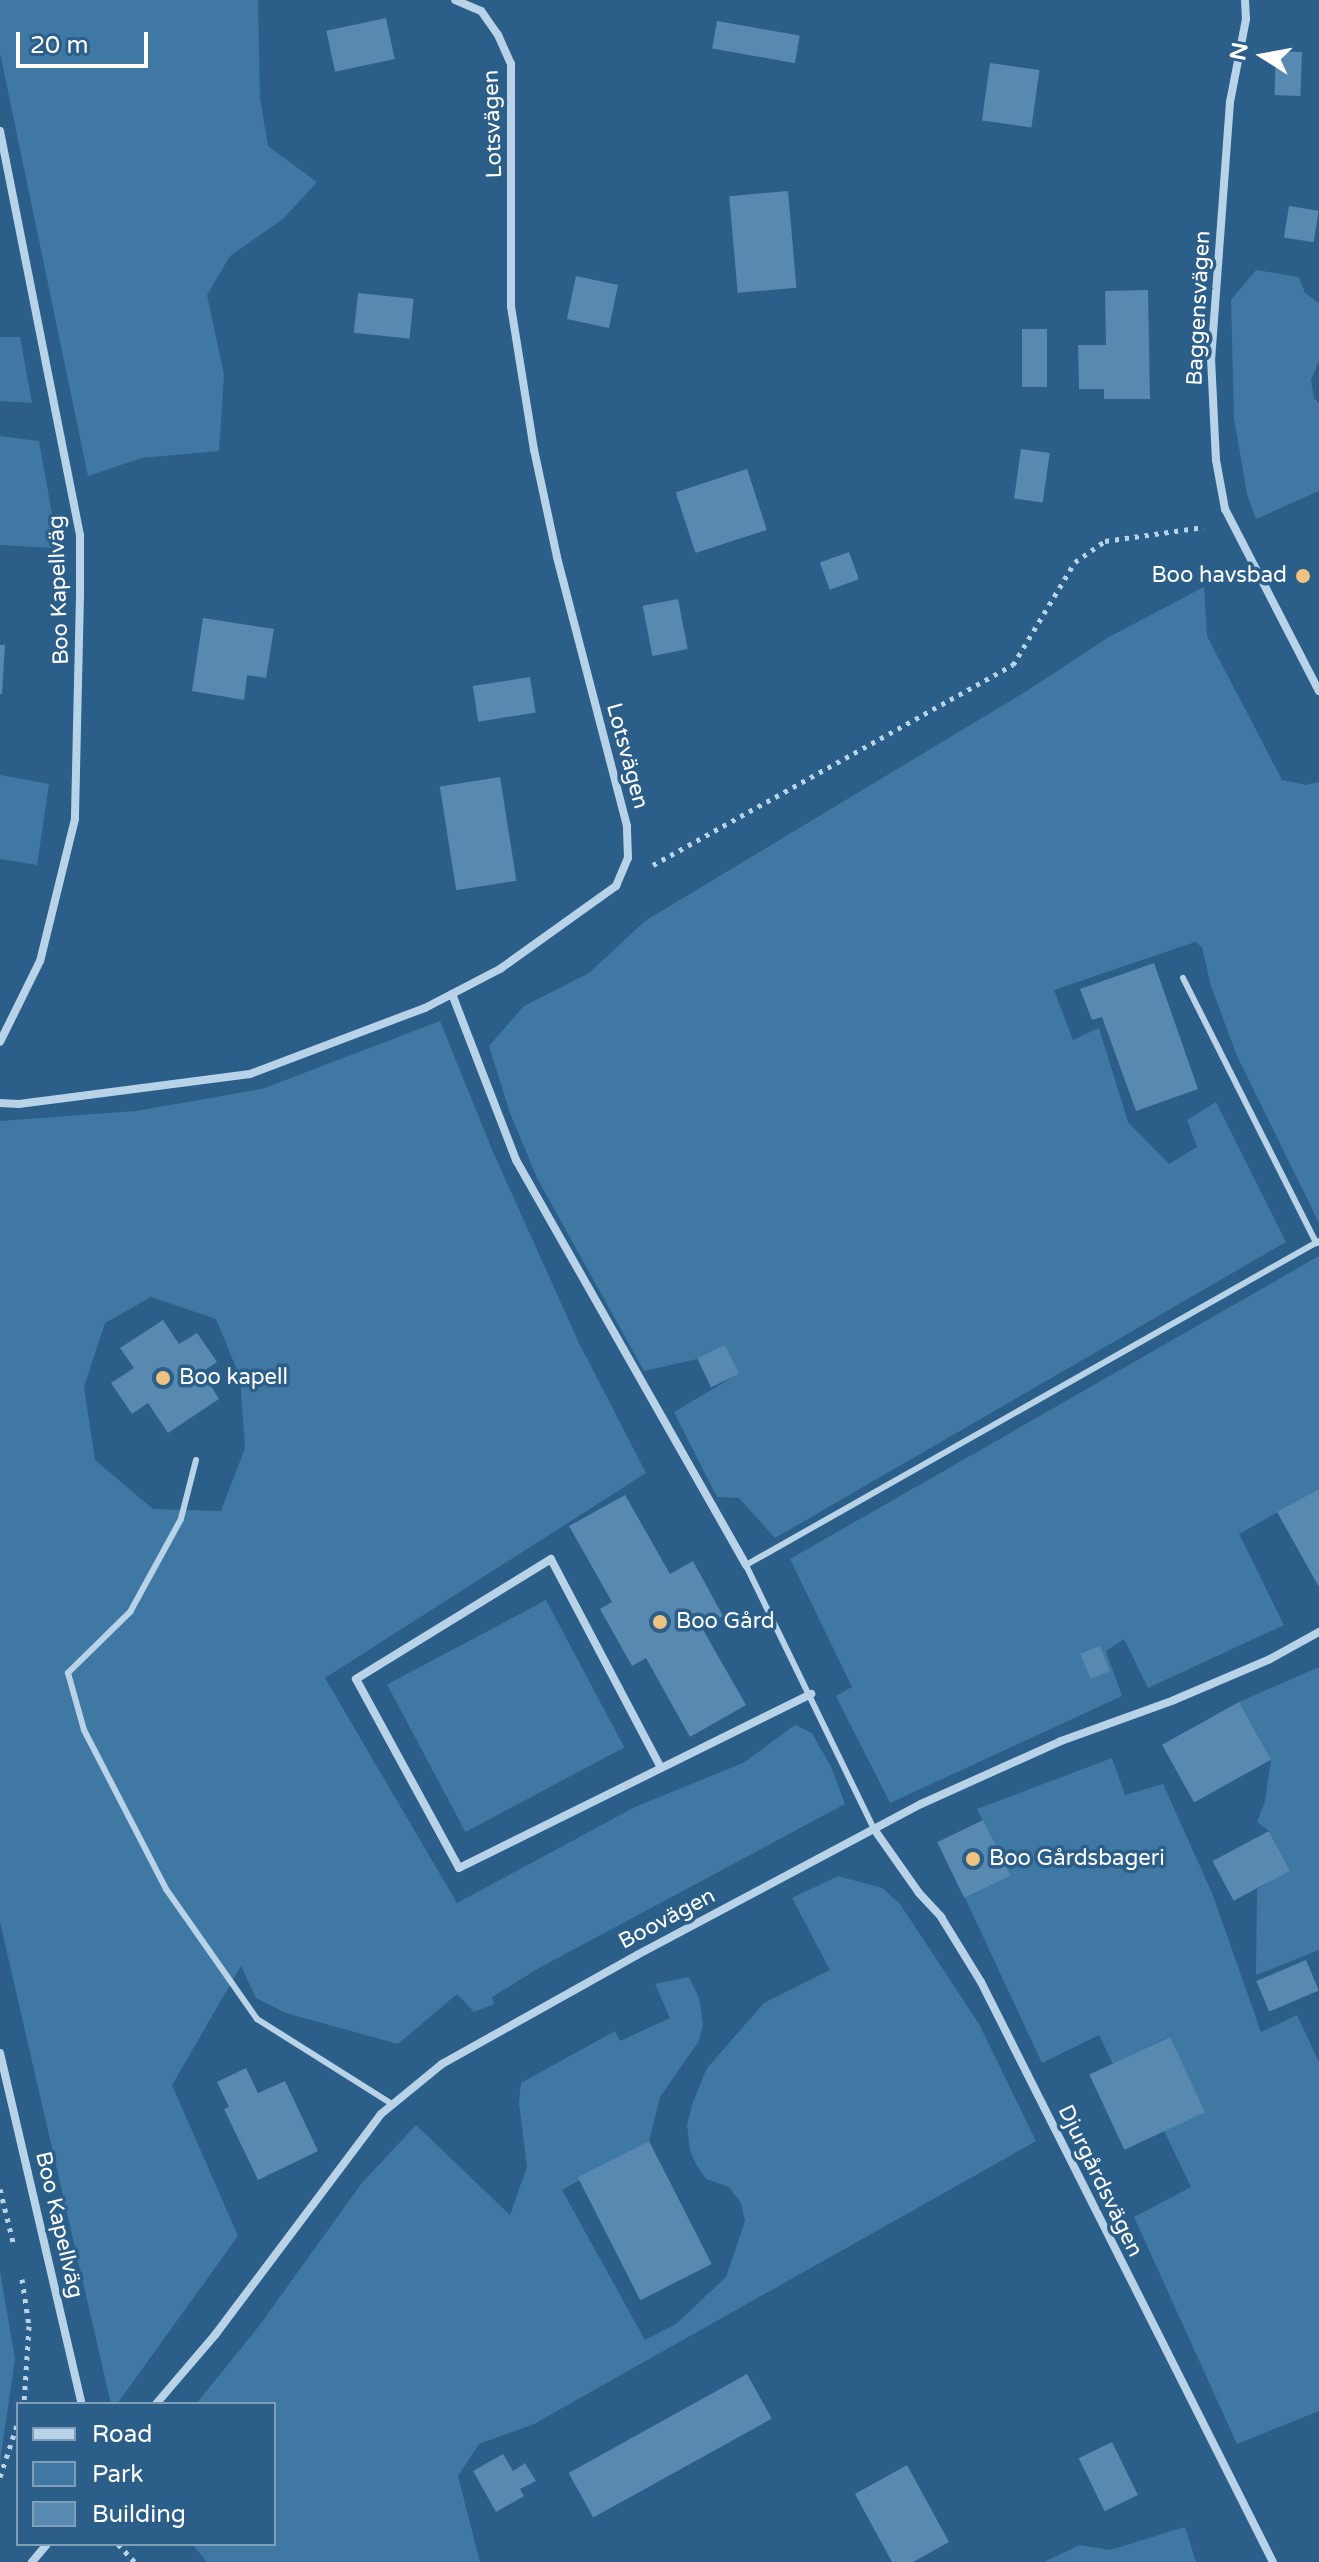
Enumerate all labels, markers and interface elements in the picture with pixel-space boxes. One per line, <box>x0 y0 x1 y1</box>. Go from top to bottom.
scale bar <box>20 16 152 66</box>
north arrow <box>1223 16 1303 96</box>
text: 20 m <box>30 31 88 60</box>
text: N <box>1225 40 1254 63</box>
street label: Lotsvägen <box>478 69 508 179</box>
street label: Baggensvägen <box>1182 230 1216 386</box>
street label: Boo Kapellväg <box>43 515 75 665</box>
place label: Boo havsbad <box>1151 563 1287 589</box>
marker: Boo havsbad <box>1294 567 1312 585</box>
street label: Lotsvägen <box>600 700 654 812</box>
place label: Boo kapell <box>179 1365 288 1391</box>
marker: Boo kapell <box>154 1369 172 1387</box>
place label: Boo Gård <box>676 1609 775 1635</box>
marker: Boo Gård <box>651 1613 669 1631</box>
place label: Boo Gårdsbageri <box>989 1846 1165 1872</box>
marker: Boo Gårdsbageri <box>964 1850 982 1868</box>
street label: Boovägen <box>614 1883 720 1955</box>
street label: Djurgårdsvägen <box>1052 2101 1148 2261</box>
street label: Boo Kapellväg <box>29 2149 89 2301</box>
legend <box>16 2402 276 2546</box>
text: Road <box>92 2420 152 2449</box>
text: Park <box>92 2460 143 2489</box>
text: Building <box>92 2500 186 2529</box>

